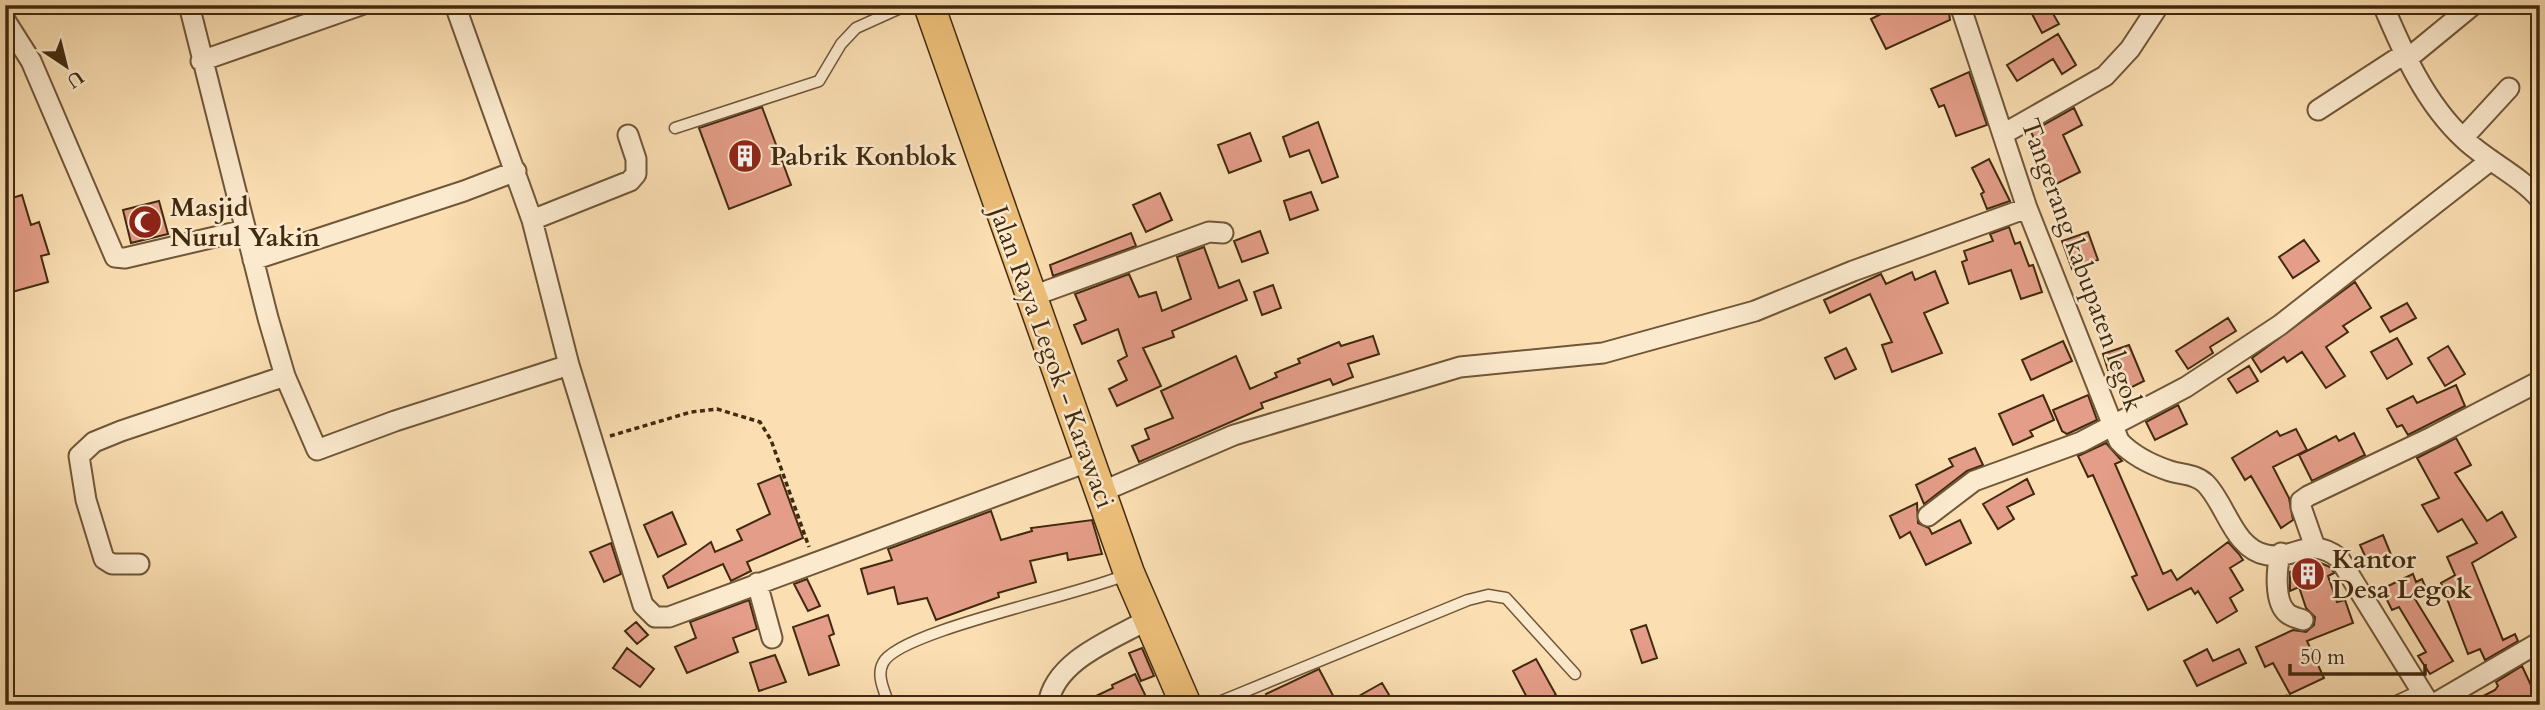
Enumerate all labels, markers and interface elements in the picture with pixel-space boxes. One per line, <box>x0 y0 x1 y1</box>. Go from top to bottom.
north arrow <box>32 32 102 102</box>
text: U <box>61 64 89 94</box>
street label: Tangerang kabupaten legok <box>2013 114 2151 417</box>
building icon: Pabrik Konblok <box>726 137 764 175</box>
place label: Pabrik Konblok <box>770 139 958 174</box>
place label: Masjid Nurul Yakin <box>170 190 320 255</box>
street label: Jalan Raya Legok - Karawaci <box>980 197 1123 513</box>
mosque icon: Masjid Nurul Yakin <box>126 203 164 241</box>
place label: Kantor Desa Legok <box>2332 542 2473 607</box>
building icon: Kantor Desa Legok <box>2289 555 2327 593</box>
scale bar <box>2290 633 2424 677</box>
text: 50 m <box>2300 643 2345 672</box>

